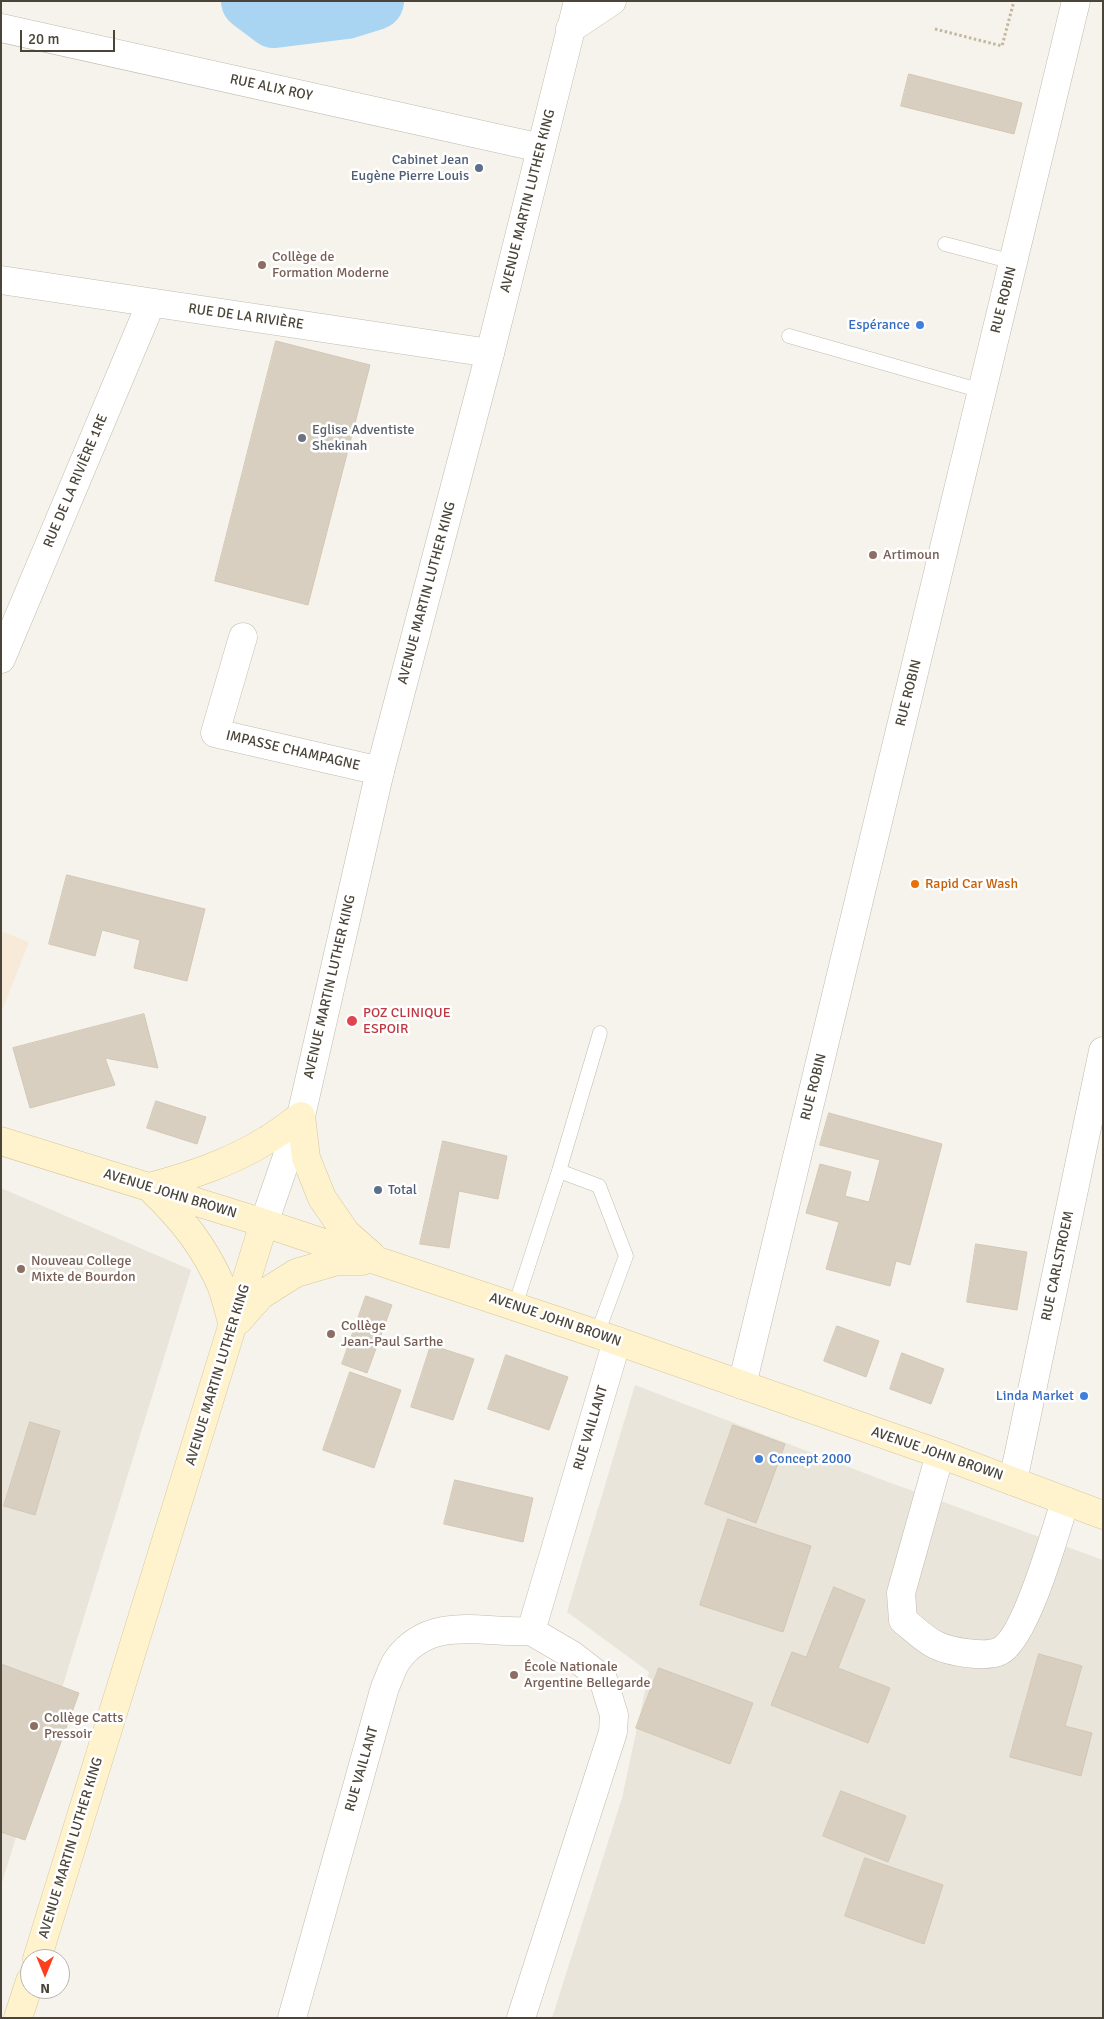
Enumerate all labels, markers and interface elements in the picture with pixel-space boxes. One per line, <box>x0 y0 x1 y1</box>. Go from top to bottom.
scale bar <box>22 20 118 52</box>
text: 20 m <box>28 30 59 48</box>
street label: RUE ALIX ROY <box>228 71 314 105</box>
street label: AVENUE MARTIN LUTHER KING <box>497 108 559 294</box>
place label: Cabinet Jean Eugène Pierre Louis <box>351 152 469 184</box>
marker: Cabinet Jean Eugène Pierre Louis <box>473 162 485 174</box>
place label: Collège de Formation Moderne <box>272 249 389 282</box>
marker: Collège de Formation Moderne <box>256 259 268 271</box>
street label: RUE ROBIN <box>988 265 1020 335</box>
street label: RUE DE LA RIVIÈRE <box>187 301 305 333</box>
place label: Espérance <box>848 317 910 333</box>
marker: Espérance <box>914 319 926 331</box>
street label: RUE DE LA RIVIÈRE 1RE <box>40 412 112 550</box>
place label: Eglise Adventiste Shekinah <box>312 422 415 454</box>
marker: Eglise Adventiste Shekinah <box>296 432 308 444</box>
street label: AVENUE MARTIN LUTHER KING <box>395 500 459 686</box>
place label: Artimoun <box>883 547 940 563</box>
marker: Artimoun <box>867 549 879 561</box>
street label: RUE ROBIN <box>893 658 925 728</box>
street label: IMPASSE CHAMPAGNE <box>224 727 362 775</box>
place label: Rapid Car Wash <box>925 876 1018 892</box>
marker: Rapid Car Wash <box>909 878 921 890</box>
street label: AVENUE MARTIN LUTHER KING <box>301 893 359 1081</box>
place label: POZ CLINIQUE ESPOIR <box>363 1005 451 1038</box>
marker: POZ CLINIQUE ESPOIR <box>345 1014 359 1028</box>
street label: RUE ROBIN <box>798 1052 830 1122</box>
street label: AVENUE JOHN BROWN <box>101 1166 239 1222</box>
place label: Total <box>388 1182 417 1198</box>
marker: Total <box>372 1184 384 1196</box>
street label: RUE CARLSTROEM <box>1038 1209 1078 1323</box>
place label: Nouveau College Mixte de Bourdon <box>31 1253 136 1285</box>
marker: Nouveau College Mixte de Bourdon <box>15 1263 27 1275</box>
street label: AVENUE MARTIN LUTHER KING <box>182 1282 254 1468</box>
street label: AVENUE JOHN BROWN <box>487 1290 623 1350</box>
place label: Collège Jean-Paul Sarthe <box>341 1318 443 1350</box>
marker: Collège Jean-Paul Sarthe <box>325 1328 337 1340</box>
street label: RUE VAILLANT <box>570 1384 612 1472</box>
place label: Linda Market <box>996 1388 1074 1404</box>
marker: Linda Market <box>1078 1390 1090 1402</box>
street label: AVENUE JOHN BROWN <box>869 1424 1005 1484</box>
place label: Concept 2000 <box>769 1451 851 1467</box>
marker: Concept 2000 <box>753 1453 765 1465</box>
place label: École Nationale Argentine Bellegarde <box>524 1659 650 1691</box>
marker: École Nationale Argentine Bellegarde <box>508 1669 520 1681</box>
place label: Collège Catts Pressoir <box>44 1710 123 1742</box>
marker: Collège Catts Pressoir <box>28 1720 40 1732</box>
street label: RUE VAILLANT <box>342 1724 382 1814</box>
street label: AVENUE MARTIN LUTHER KING <box>35 1755 107 1941</box>
north arrow <box>20 1949 70 1999</box>
text: N <box>40 1980 50 1997</box>

